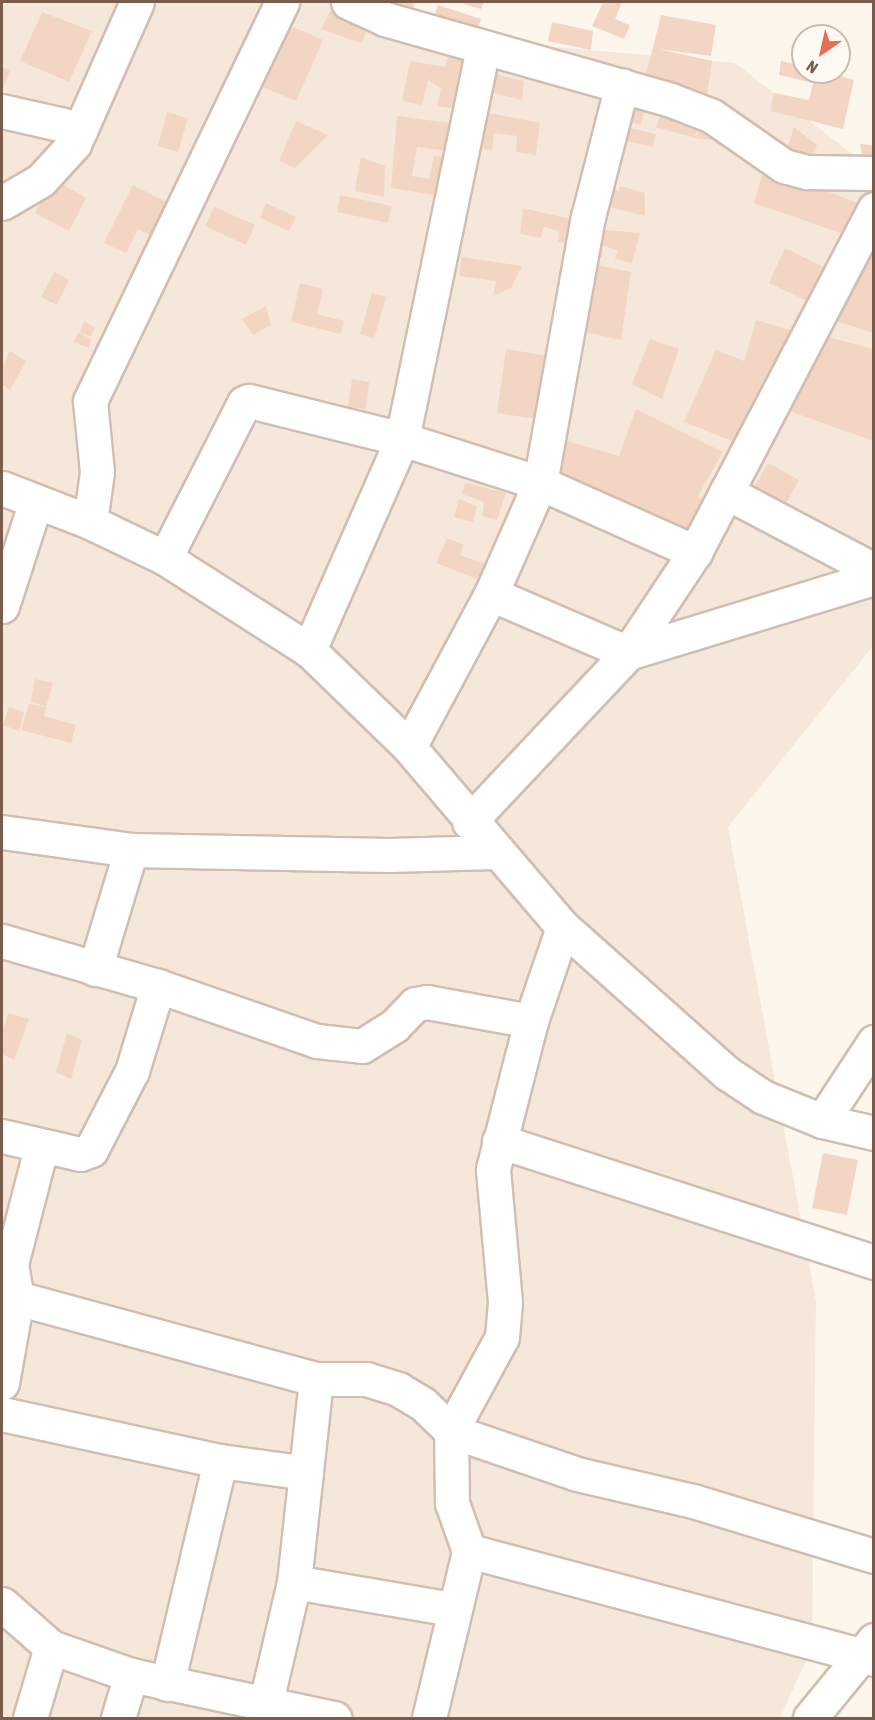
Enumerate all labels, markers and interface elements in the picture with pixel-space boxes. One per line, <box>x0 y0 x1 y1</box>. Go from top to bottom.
north arrow <box>791 24 851 84</box>
text: N <box>803 57 821 77</box>

